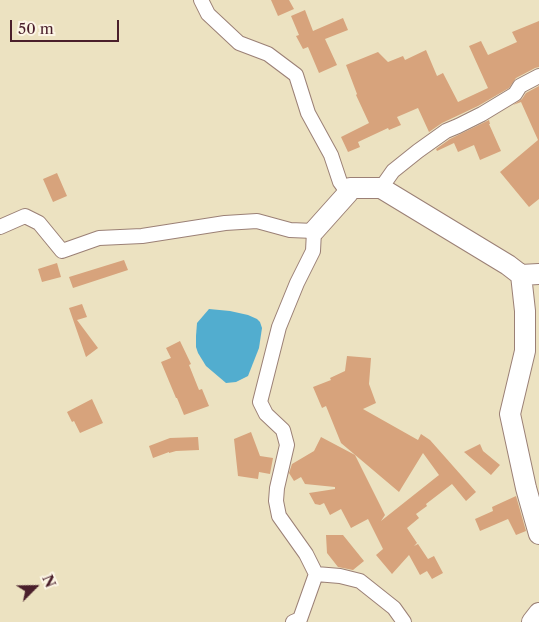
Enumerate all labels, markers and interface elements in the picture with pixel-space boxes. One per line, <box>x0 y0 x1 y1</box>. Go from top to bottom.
scale bar <box>12 10 121 42</box>
text: 50 m <box>18 19 54 38</box>
north arrow <box>10 562 60 612</box>
text: N <box>38 572 59 590</box>

